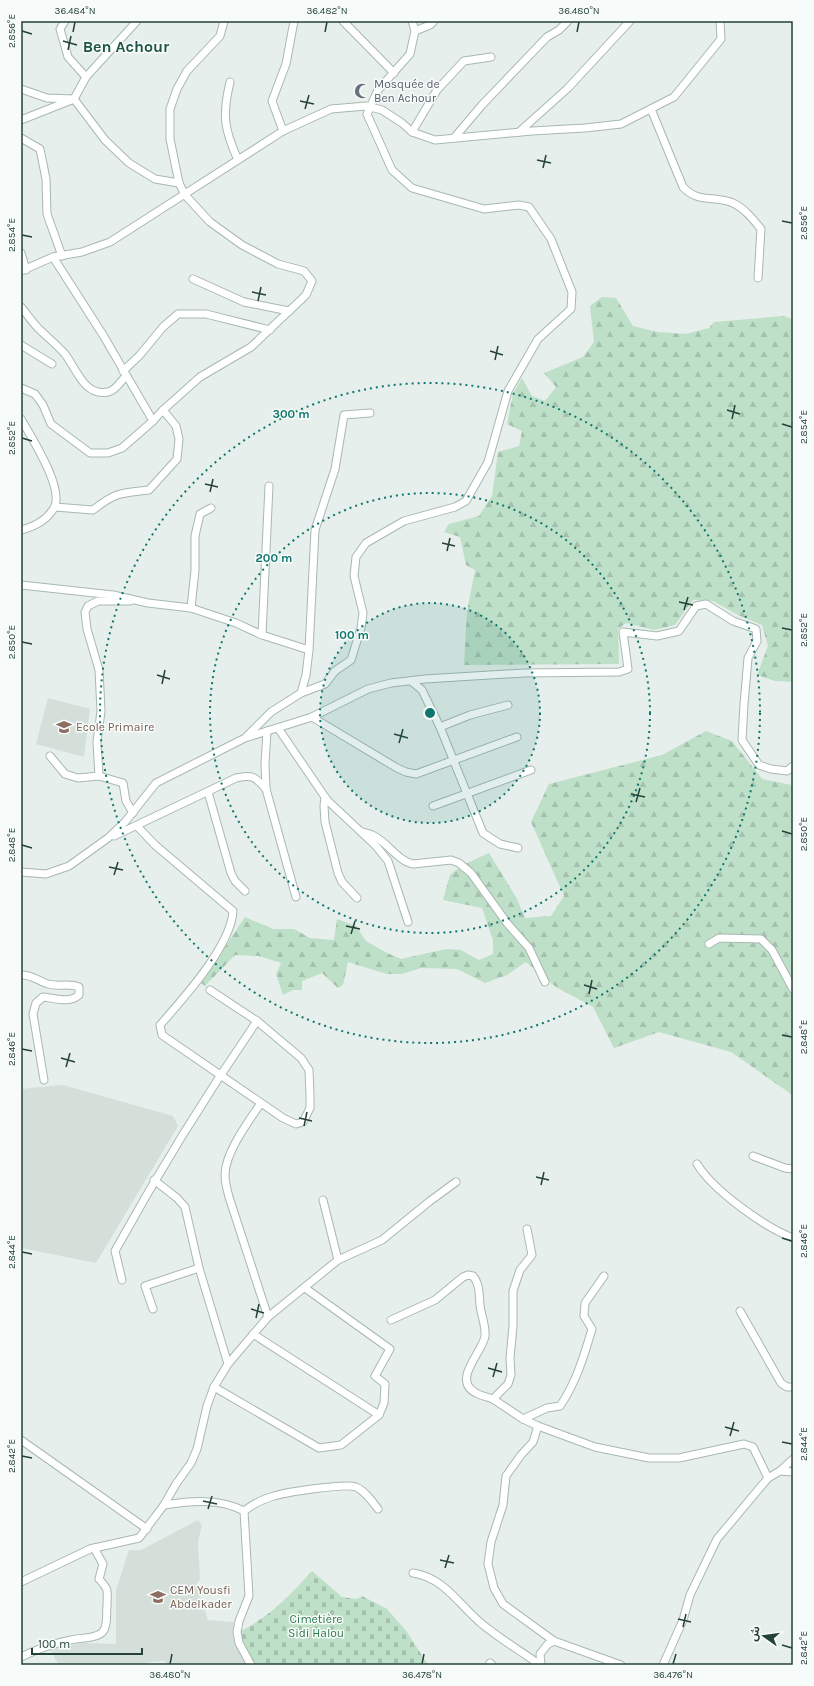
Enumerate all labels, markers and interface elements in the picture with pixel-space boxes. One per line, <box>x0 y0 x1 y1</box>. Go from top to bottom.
text: 36.484°N <box>55 5 95 17</box>
text: 36.482°N <box>306 5 348 17</box>
text: 36.480°N <box>558 5 600 17</box>
text: 2.856°E <box>6 14 18 48</box>
district label: Ben Achour <box>83 37 170 56</box>
place label: Mosquée de Ben Achour <box>374 77 440 105</box>
mosque icon: Mosquée de Ben Achour <box>353 82 371 100</box>
text: 2.856°E <box>798 206 810 240</box>
text: 2.854°E <box>6 218 18 252</box>
text: 300 m <box>272 407 310 421</box>
text: 2.854°E <box>798 410 810 444</box>
text: 2.852°E <box>6 421 18 455</box>
text: 200 m <box>256 551 292 565</box>
text: 2.852°E <box>798 613 810 647</box>
text: 2.850°E <box>6 625 18 659</box>
text: 100 m <box>335 628 369 642</box>
centre of rings <box>423 706 437 720</box>
school or university icon: Ecole Primaire <box>55 718 73 736</box>
place label: Ecole Primaire <box>76 720 154 734</box>
text: 2.850°E <box>798 817 810 851</box>
text: 2.848°E <box>6 828 18 862</box>
text: 2.848°E <box>798 1020 810 1054</box>
text: 2.846°E <box>6 1032 18 1066</box>
text: 2.846°E <box>798 1224 810 1258</box>
text: 2.844°E <box>6 1235 18 1269</box>
text: 2.844°E <box>798 1427 810 1461</box>
text: 2.842°E <box>6 1439 18 1473</box>
place label: CEM Yousfi Abdelkader <box>170 1583 232 1611</box>
school or university icon: CEM Yousfi Abdelkader <box>149 1588 167 1606</box>
park label: Cimetière Sidi Halou <box>288 1612 344 1640</box>
north arrow <box>744 1616 784 1656</box>
text: ش <box>747 1625 763 1643</box>
scale bar <box>32 1630 142 1656</box>
text: 2.842°E <box>798 1631 810 1665</box>
text: 100 m <box>38 1637 70 1651</box>
text: 36.480°N <box>149 1669 191 1681</box>
text: 36.478°N <box>402 1669 442 1681</box>
text: 36.476°N <box>653 1669 693 1681</box>

